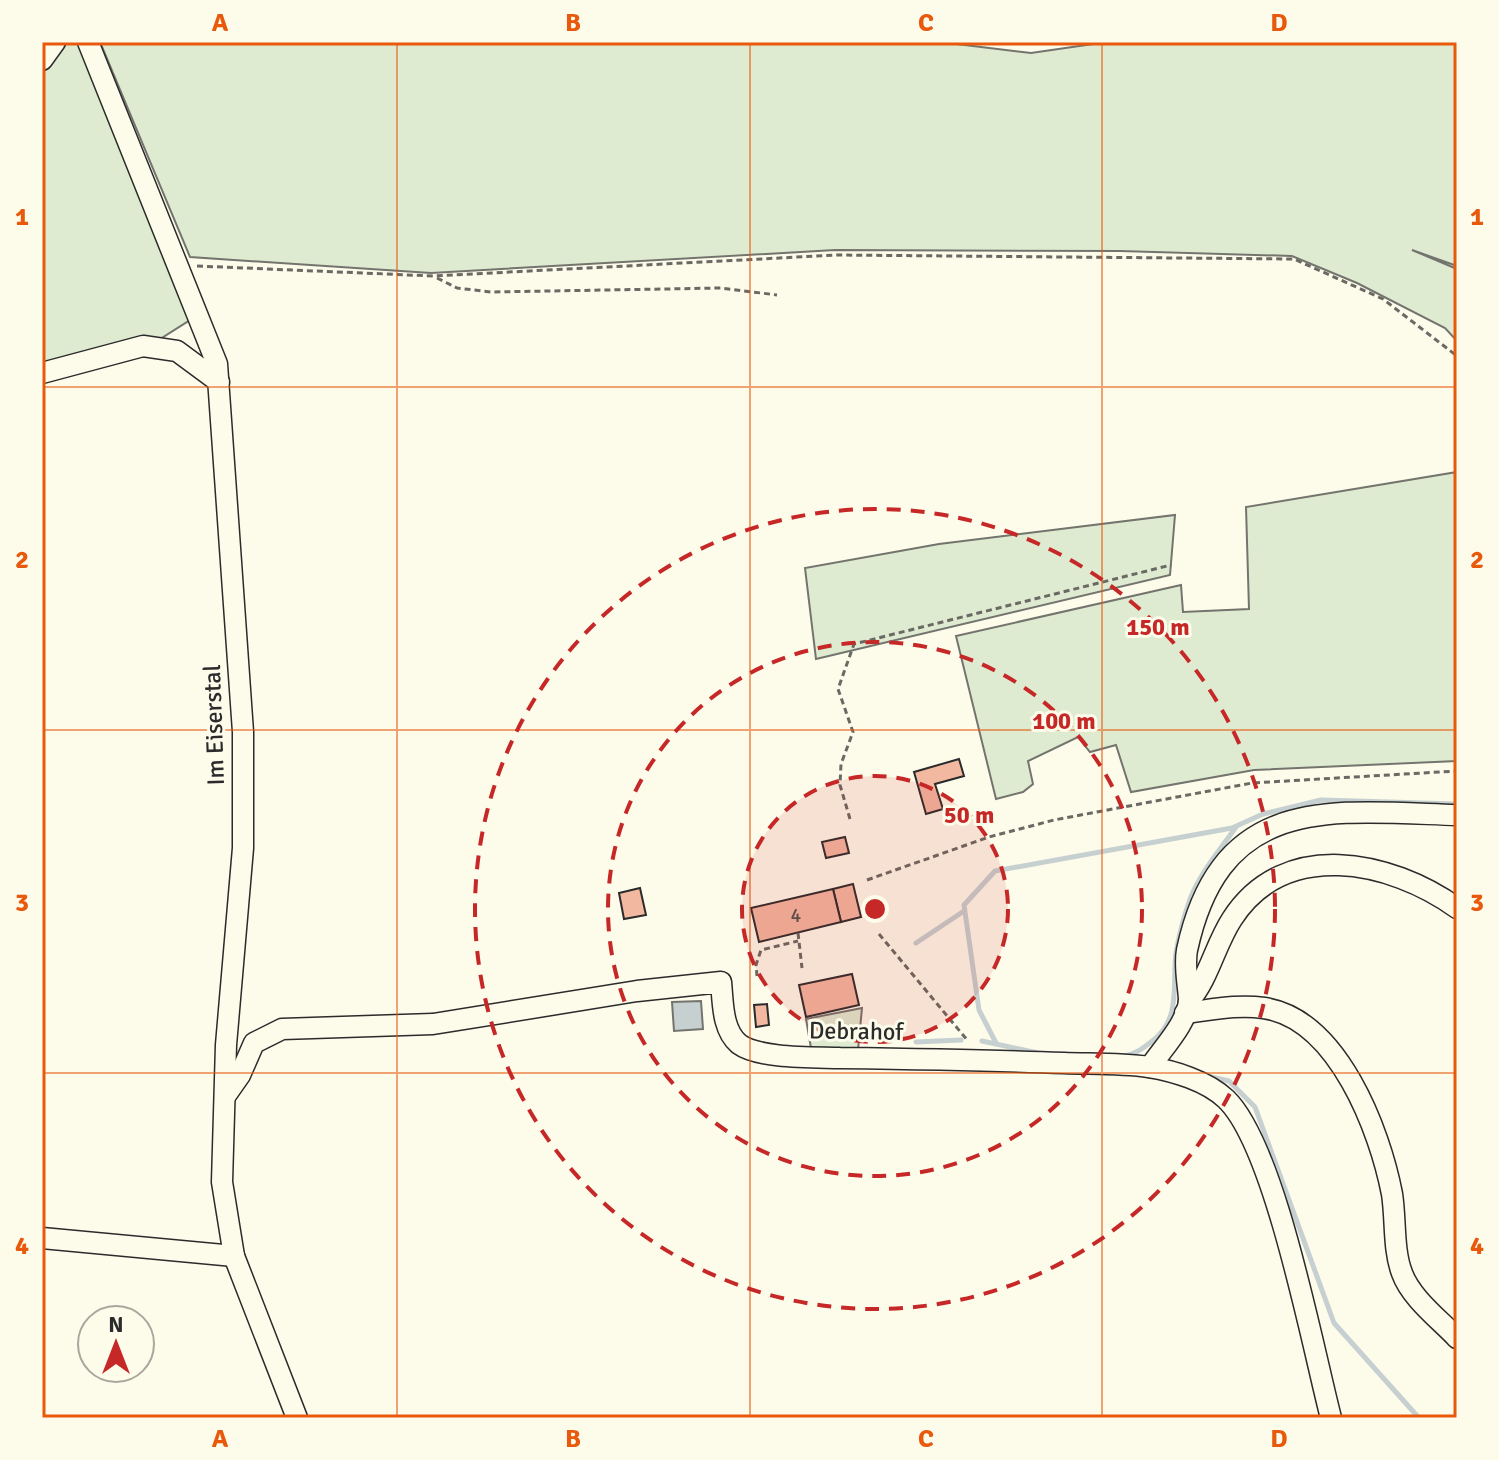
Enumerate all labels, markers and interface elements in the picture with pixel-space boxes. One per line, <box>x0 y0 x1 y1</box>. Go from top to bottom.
text: A <box>212 7 229 39</box>
text: B <box>565 7 581 39</box>
text: C <box>918 7 934 39</box>
text: D <box>1270 7 1288 39</box>
text: 1 <box>15 201 29 233</box>
text: 1 <box>1470 201 1484 233</box>
text: 2 <box>15 544 29 576</box>
text: 2 <box>1470 544 1484 576</box>
text: 150 m <box>1126 612 1190 642</box>
street label: Im Eiserstal <box>197 664 231 786</box>
text: 100 m <box>1032 706 1096 736</box>
text: 50 m <box>944 800 994 830</box>
text: 3 <box>15 887 29 919</box>
text: 3 <box>1470 887 1484 919</box>
centre of rings <box>861 895 889 923</box>
house number: 4 <box>791 903 802 928</box>
street label: Debrahof <box>809 1015 904 1047</box>
text: 4 <box>15 1230 29 1262</box>
text: 4 <box>1470 1230 1484 1262</box>
north arrow <box>76 1304 156 1384</box>
text: N <box>108 1311 124 1338</box>
text: A <box>212 1423 229 1455</box>
text: B <box>565 1423 581 1455</box>
text: C <box>918 1423 934 1455</box>
text: D <box>1270 1423 1288 1455</box>

